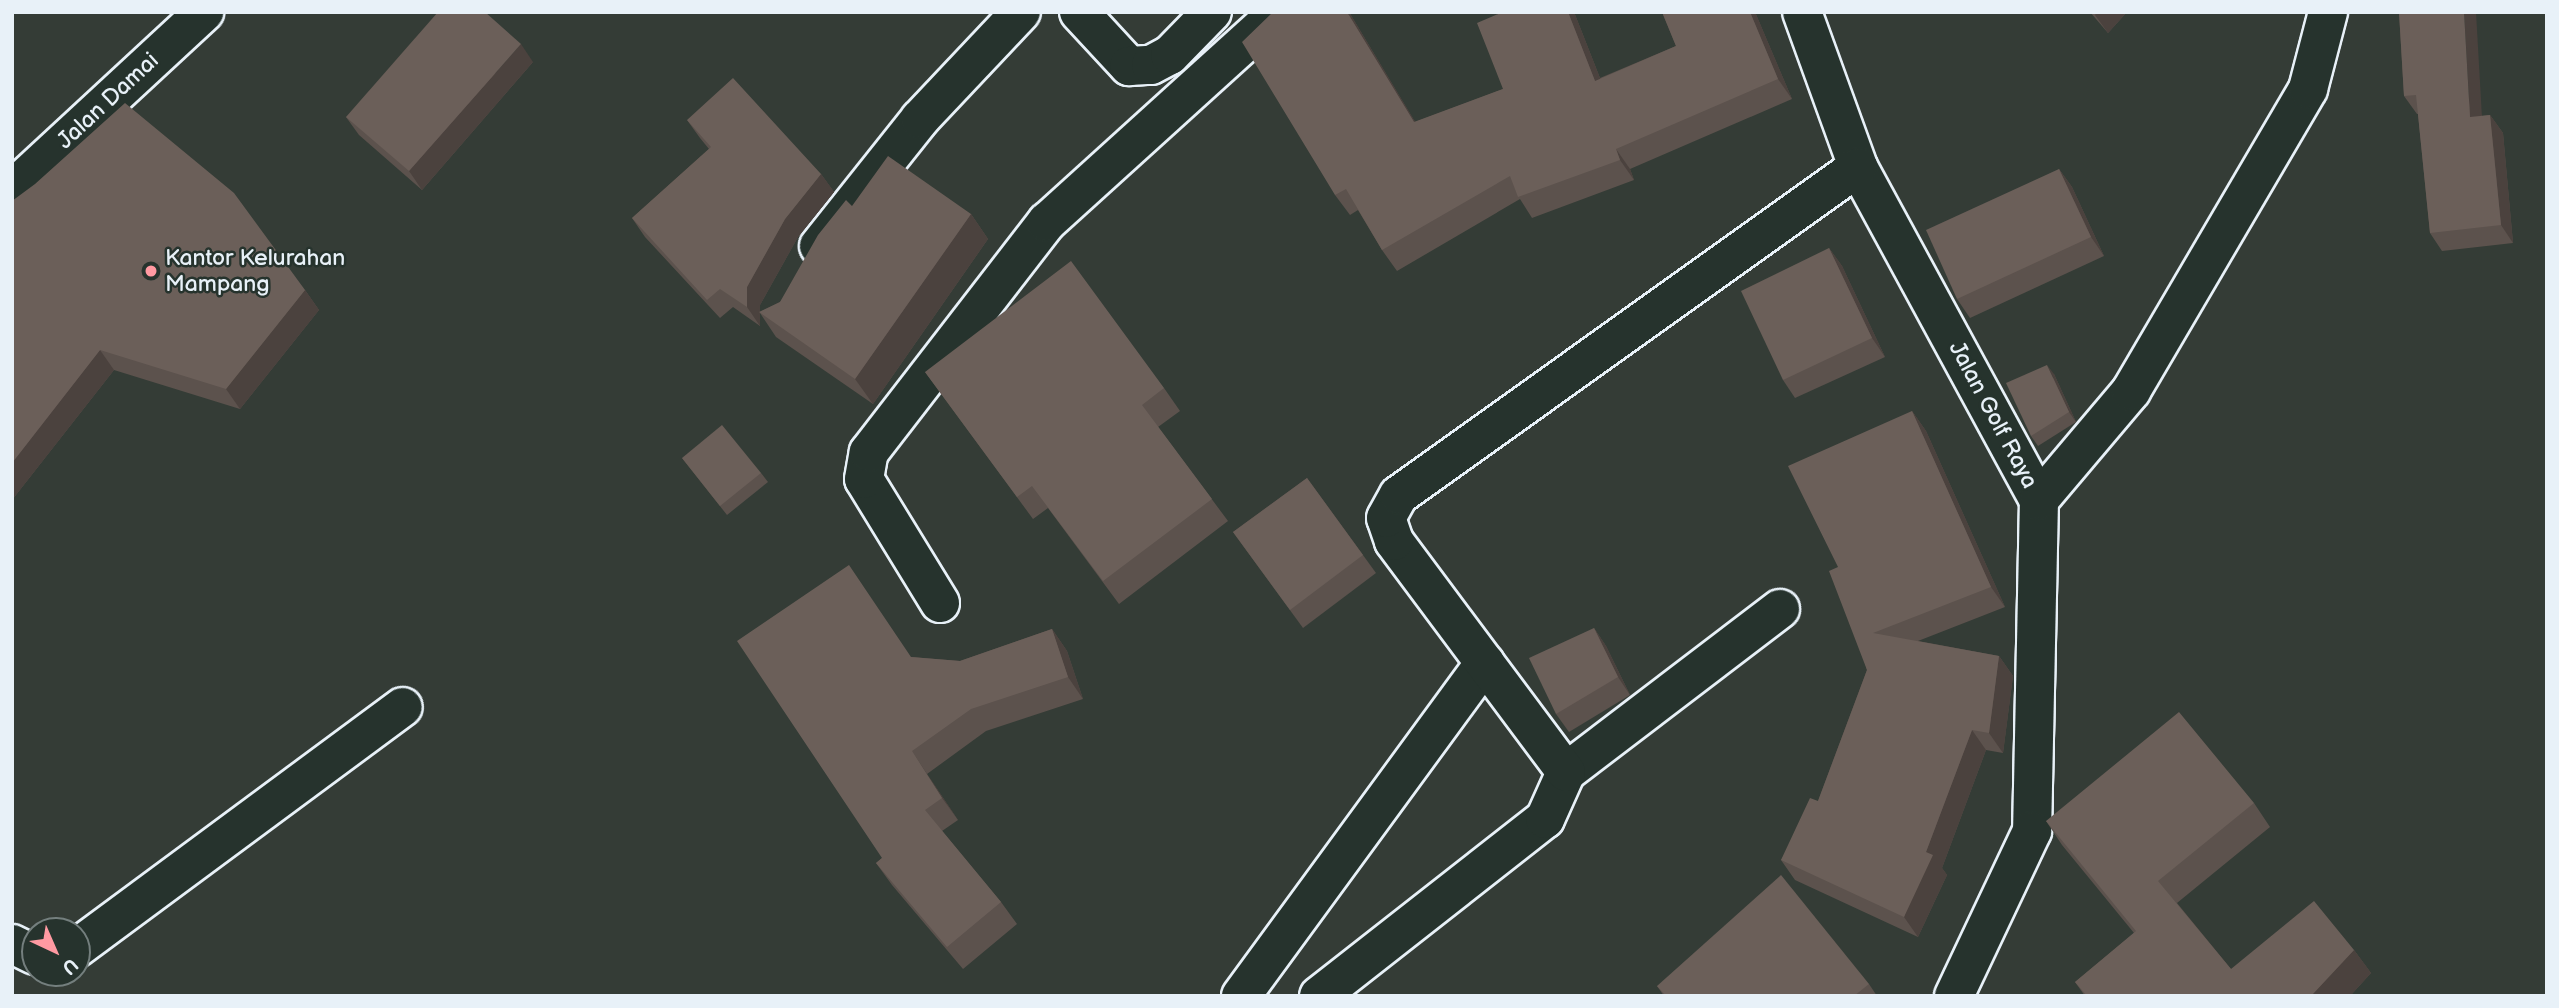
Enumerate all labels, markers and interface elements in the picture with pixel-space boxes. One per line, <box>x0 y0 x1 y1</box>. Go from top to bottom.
street label: Jalan Damai <box>52 47 164 155</box>
place label: Kantor Kelurahan Mampang <box>165 244 345 298</box>
marker: Kantor Kelurahan Mampang <box>143 263 159 279</box>
street label: Jalan Golf Raya <box>1943 337 2043 493</box>
north arrow <box>21 917 91 987</box>
text: U <box>57 953 82 979</box>

